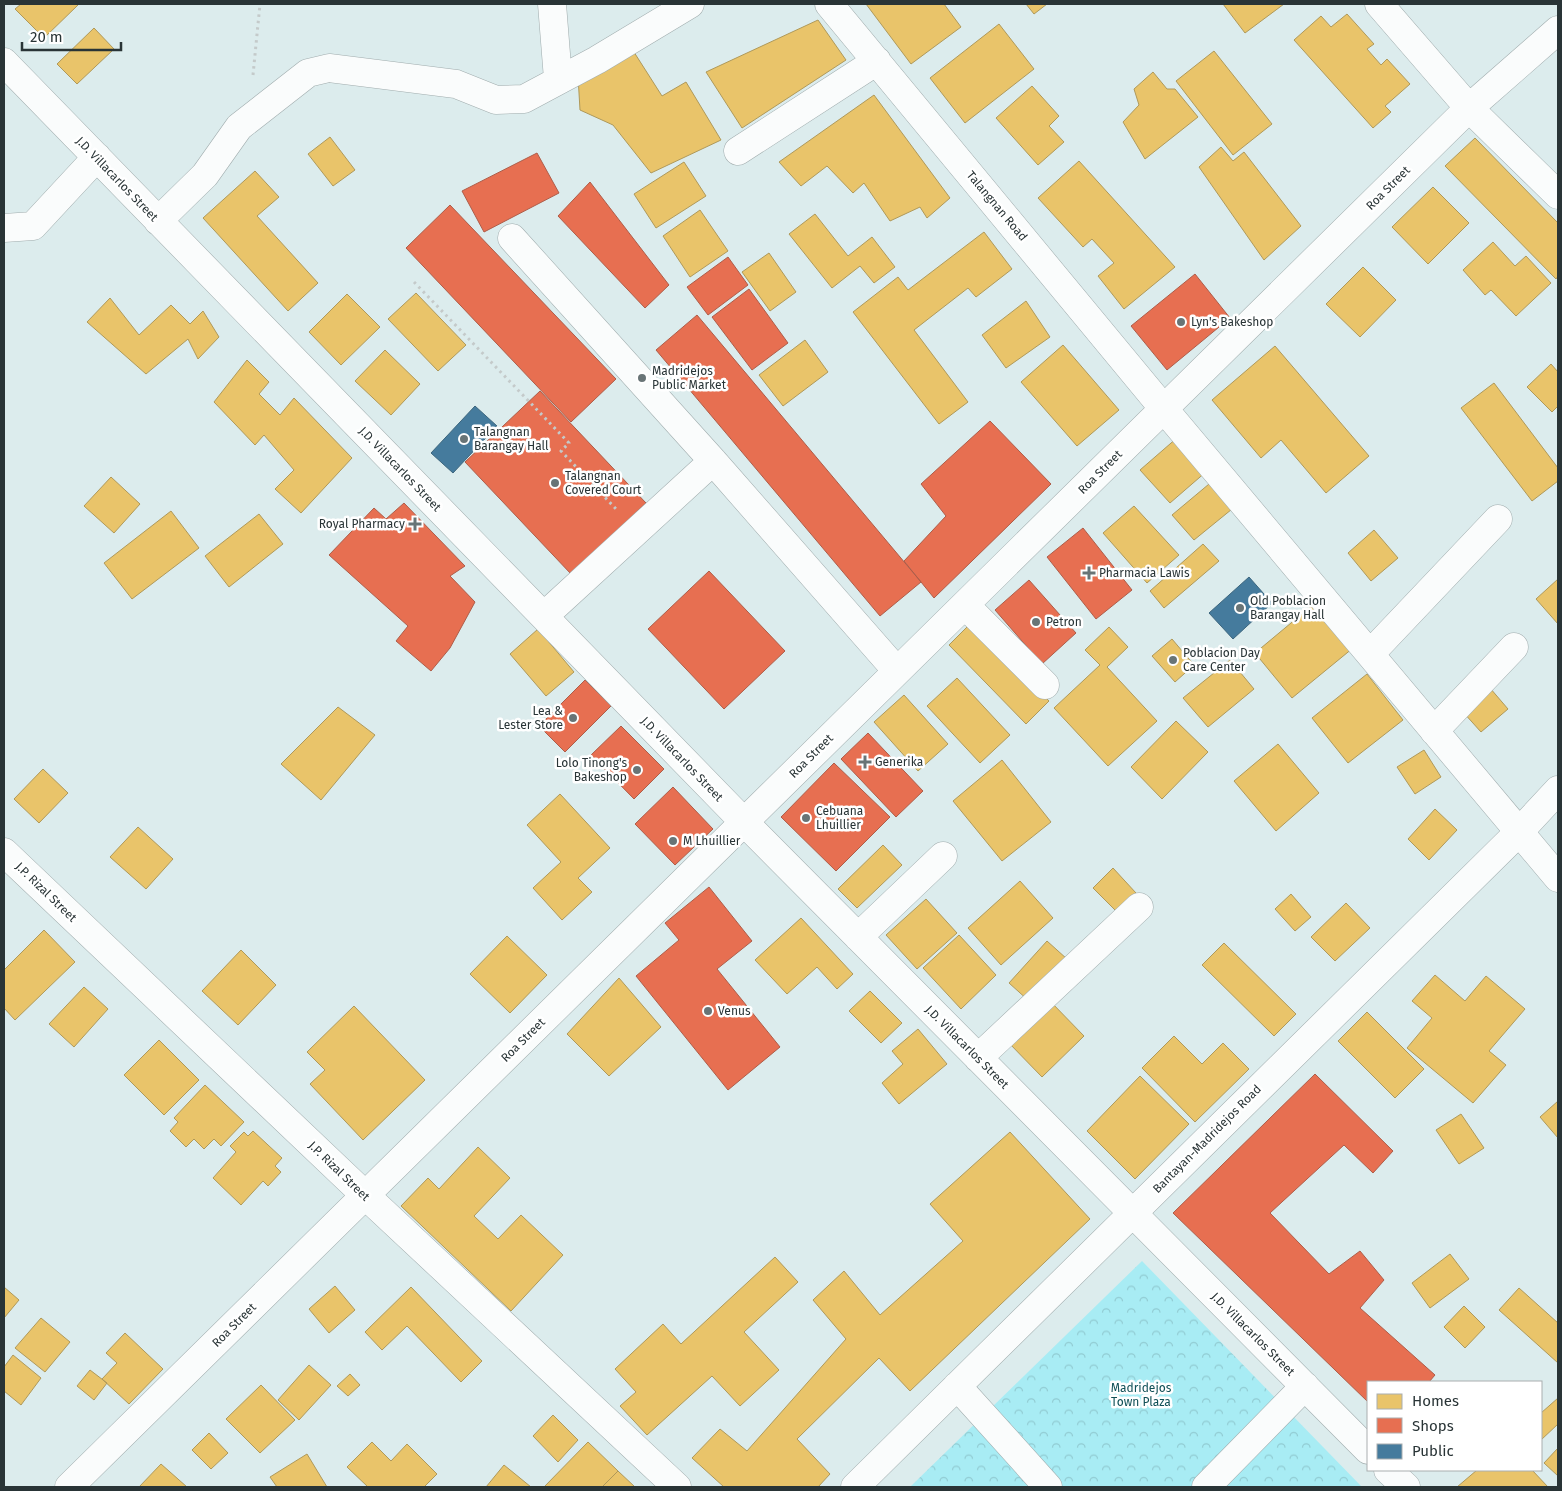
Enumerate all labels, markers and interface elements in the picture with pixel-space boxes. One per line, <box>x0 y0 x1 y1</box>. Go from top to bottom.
scale bar <box>22 20 121 52</box>
text: 20 m <box>30 28 63 46</box>
street label: J.D. Villacarlos Street <box>73 134 161 225</box>
street label: Roa Street <box>1363 163 1413 213</box>
street label: Talangnan Road <box>964 168 1030 244</box>
place label: Lyn's Bakeshop <box>1191 315 1273 329</box>
marker: Lyn's Bakeshop <box>1175 316 1187 328</box>
place label: Madridejos Public Market <box>652 364 727 392</box>
marker: Madridejos Public Market <box>636 372 648 384</box>
street label: J.D. Villacarlos Street <box>356 424 444 515</box>
place label: Talangnan Barangay Hall <box>474 425 549 453</box>
marker: Talangnan Barangay Hall <box>458 433 470 445</box>
street label: Roa Street <box>1075 447 1125 497</box>
place label: Talangnan Covered Court <box>565 469 642 497</box>
marker: Talangnan Covered Court <box>549 477 561 489</box>
place label: Royal Pharmacy <box>319 517 405 531</box>
marker: Royal Pharmacy <box>409 518 421 530</box>
place label: Pharmacia Lawis <box>1099 566 1190 580</box>
marker: Pharmacia Lawis <box>1083 567 1095 579</box>
place label: Old Poblacion Barangay Hall <box>1250 594 1326 622</box>
marker: Old Poblacion Barangay Hall <box>1234 602 1246 614</box>
place label: Petron <box>1046 615 1082 629</box>
marker: Petron <box>1030 616 1042 628</box>
place label: Poblacion Day Care Center <box>1183 646 1260 674</box>
marker: Poblacion Day Care Center <box>1167 654 1179 666</box>
place label: Lea & Lester Store <box>498 704 563 732</box>
marker: Lea & Lester Store <box>567 712 579 724</box>
street label: J.D. Villacarlos Street <box>638 714 726 805</box>
street label: Roa Street <box>786 731 836 781</box>
place label: Generika <box>875 755 923 769</box>
place label: Lolo Tinong's Bakeshop <box>556 756 627 784</box>
marker: Generika <box>859 756 871 768</box>
marker: Lolo Tinong's Bakeshop <box>631 764 643 776</box>
place label: Cebuana Lhuillier <box>816 804 863 832</box>
marker: Cebuana Lhuillier <box>800 812 812 824</box>
place label: M Lhuillier <box>683 834 741 848</box>
marker: M Lhuillier <box>667 835 679 847</box>
street label: J.P. Rizal Street <box>13 859 80 925</box>
street label: J.D. Villacarlos Street <box>922 1002 1012 1092</box>
place label: Venus <box>718 1004 751 1018</box>
marker: Venus <box>702 1005 714 1017</box>
street label: Roa Street <box>498 1015 548 1065</box>
street label: Bantayan-Madridejos Road <box>1150 1082 1264 1196</box>
street label: J.P. Rizal Street <box>306 1138 373 1204</box>
street label: J.D. Villacarlos Street <box>1208 1289 1298 1379</box>
street label: Roa Street <box>209 1300 259 1350</box>
park label: Madridejos Town Plaza <box>1111 1381 1172 1409</box>
legend <box>1367 1381 1542 1471</box>
text: Homes <box>1412 1392 1459 1410</box>
text: Shops <box>1412 1417 1454 1435</box>
text: Public <box>1412 1442 1454 1460</box>

